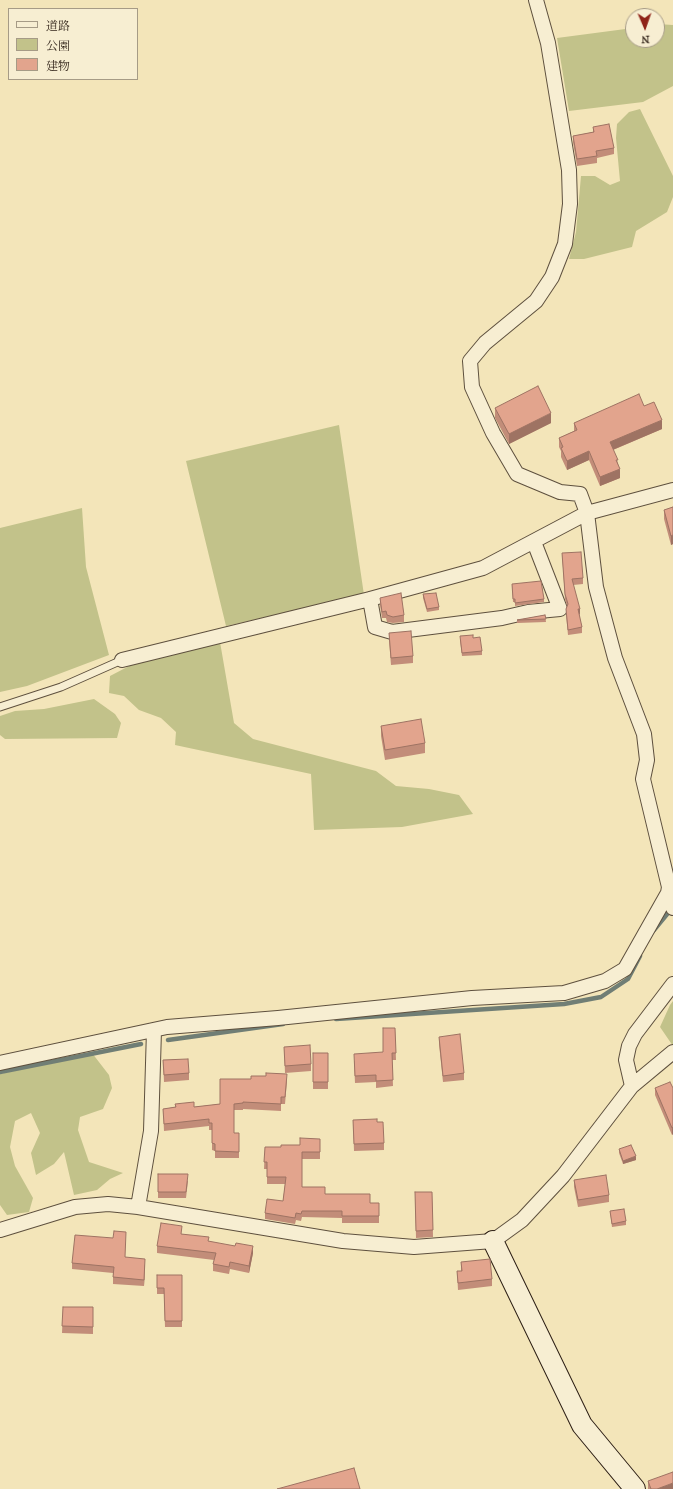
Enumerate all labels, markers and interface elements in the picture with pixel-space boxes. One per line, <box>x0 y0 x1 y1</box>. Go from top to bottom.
legend <box>8 8 138 80</box>
north arrow <box>625 8 665 48</box>
text: 道路 <box>46 19 70 33</box>
text: N <box>641 33 650 46</box>
text: 公園 <box>46 39 70 53</box>
text: 建物 <box>46 59 70 73</box>

